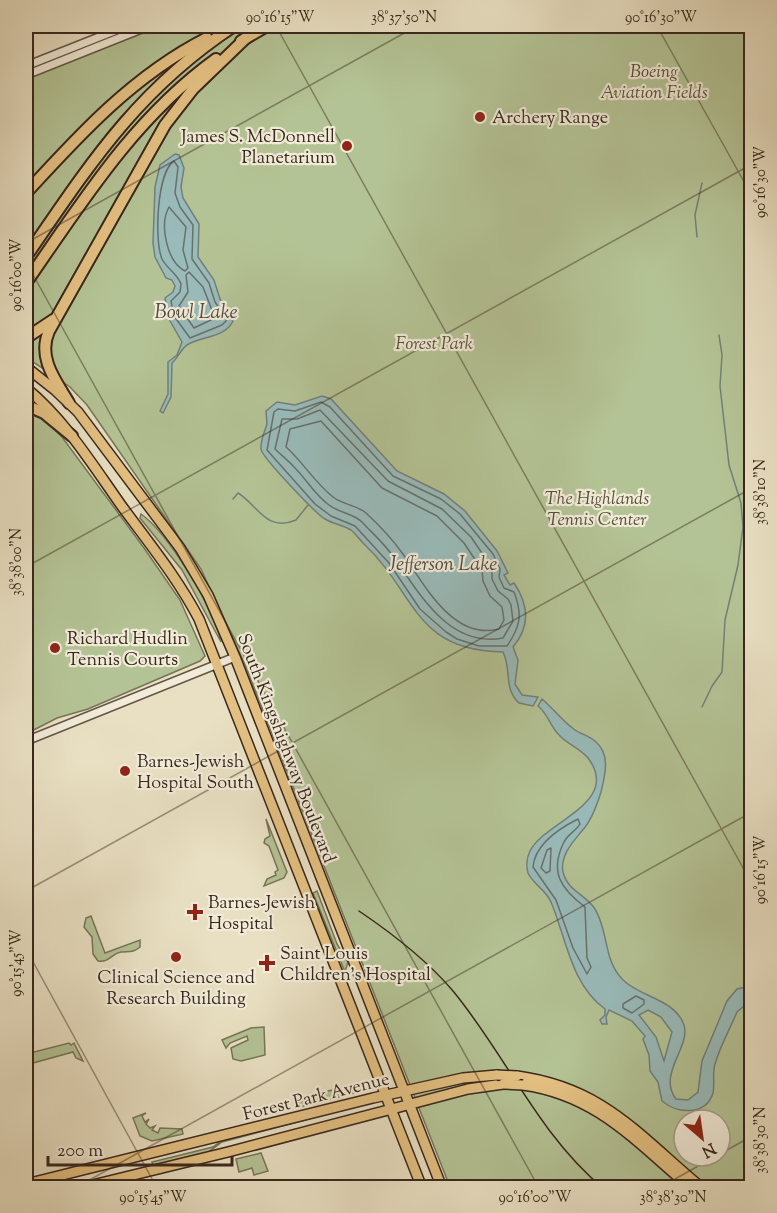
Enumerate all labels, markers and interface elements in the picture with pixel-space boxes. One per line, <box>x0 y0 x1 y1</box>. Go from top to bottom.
text: 90°16'15"W <box>246 8 315 29</box>
text: 38°37'50"N <box>371 8 437 29</box>
text: 90°16'30"W <box>625 8 697 29</box>
park label: Boeing Aviation Fields <box>600 60 708 107</box>
place label: Archery Range <box>492 106 608 132</box>
marker: Archery Range <box>473 110 487 124</box>
place label: James S. McDonnell Planetarium <box>180 125 335 172</box>
marker: James S. McDonnell Planetarium <box>340 139 354 153</box>
text: 90°16'30"W <box>751 146 772 218</box>
text: 90°16'00"W <box>7 238 28 311</box>
water label: Bowl Lake <box>154 299 238 328</box>
park label: Forest Park <box>395 332 473 358</box>
text: 38°38'10"N <box>751 459 772 525</box>
park label: The Highlands Tennis Center <box>545 487 649 534</box>
text: 38°38'00"N <box>7 528 28 596</box>
water label: Jefferson Lake <box>388 551 497 580</box>
place label: Richard Hudlin Tennis Courts <box>67 627 188 674</box>
street label: South Kingshighway Boulevard <box>229 630 341 867</box>
marker: Richard Hudlin Tennis Courts <box>48 641 62 655</box>
place label: Barnes-Jewish Hospital South <box>137 750 255 797</box>
marker: Barnes-Jewish Hospital South <box>118 764 132 778</box>
text: 90°16'15"W <box>751 835 772 904</box>
place label: Barnes-Jewish Hospital <box>208 891 316 938</box>
marker: Barnes-Jewish Hospital <box>186 903 204 921</box>
text: 90°15'45"W <box>7 929 28 997</box>
place label: Saint Louis Children's Hospital <box>280 942 431 989</box>
marker: Clinical Science and Research Building <box>169 950 183 964</box>
marker: Saint Louis Children's Hospital <box>258 954 276 972</box>
place label: Clinical Science and Research Building <box>97 966 255 1013</box>
street label: Forest Park Avenue <box>240 1067 392 1129</box>
text: 38°38'30"N <box>751 1107 772 1173</box>
north arrow <box>672 1108 732 1168</box>
scale bar <box>48 1129 232 1167</box>
text: N <box>697 1136 719 1162</box>
text: 200 m <box>57 1139 103 1165</box>
text: 90°15'45"W <box>119 1188 187 1209</box>
text: 90°16'00"W <box>499 1188 572 1209</box>
text: 38°38'30"N <box>640 1188 706 1209</box>

